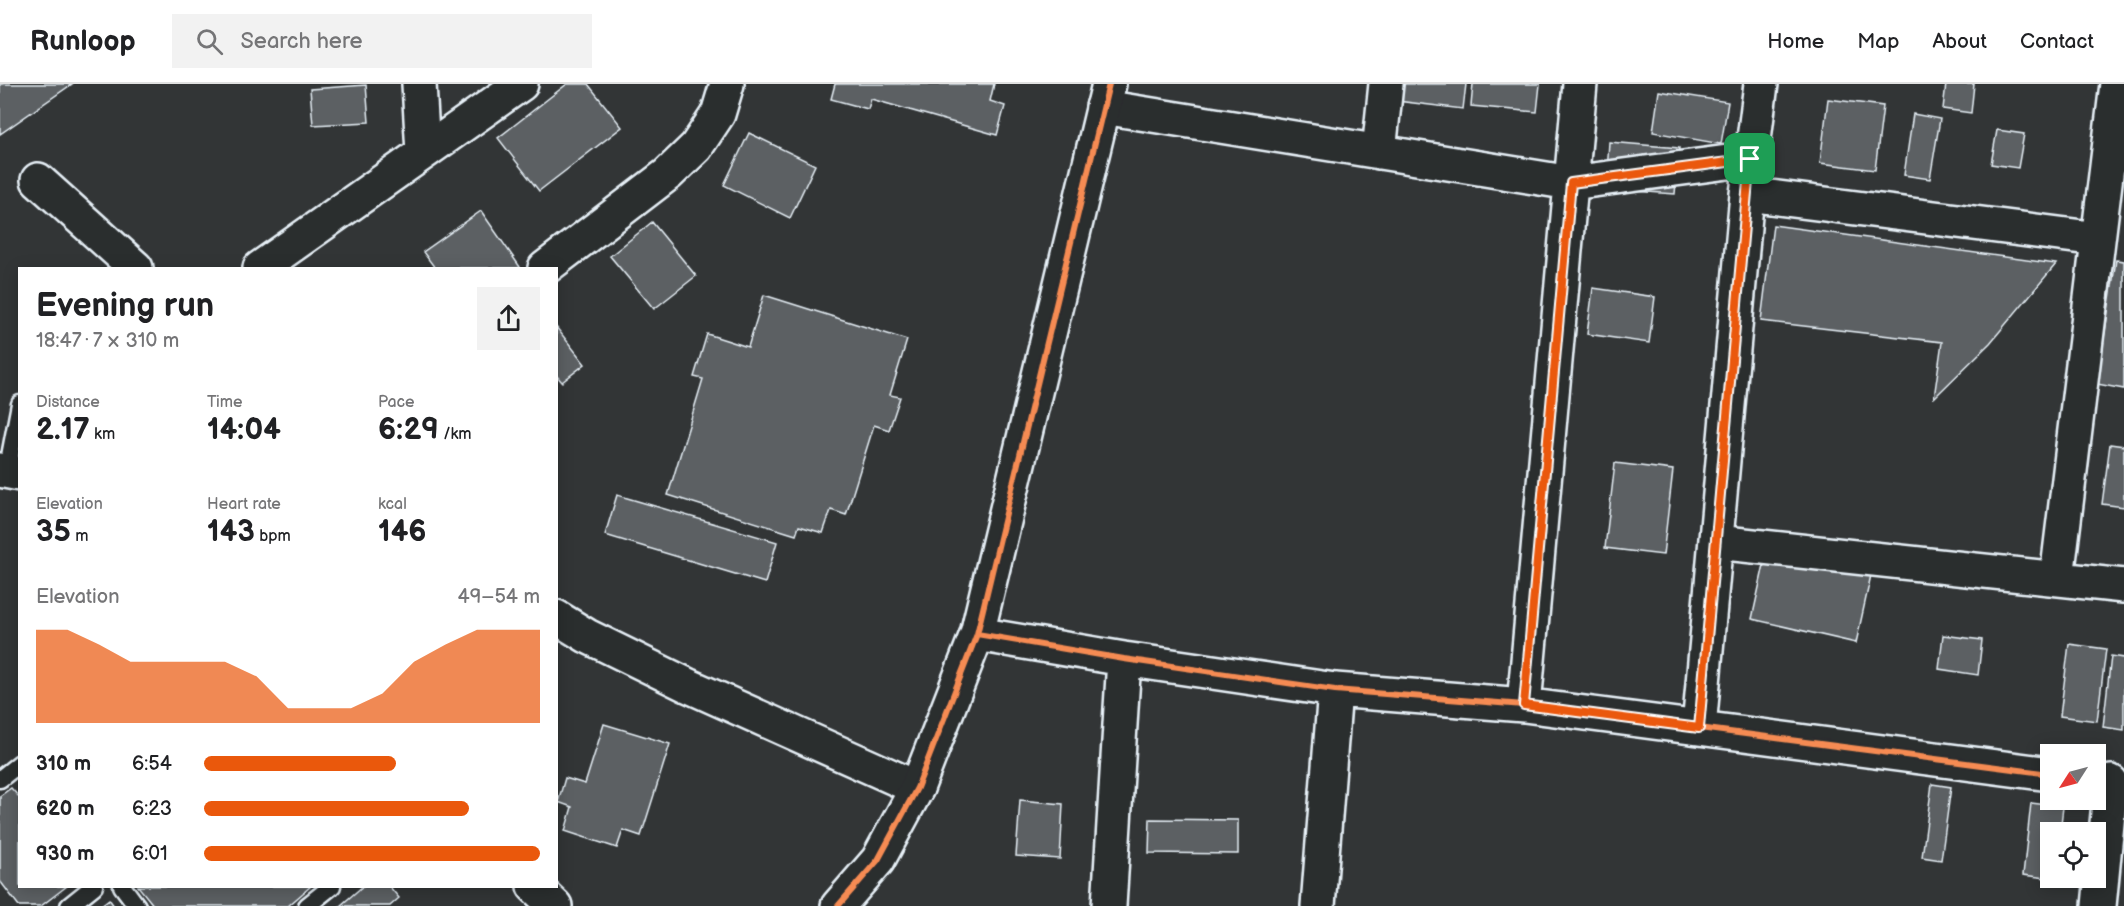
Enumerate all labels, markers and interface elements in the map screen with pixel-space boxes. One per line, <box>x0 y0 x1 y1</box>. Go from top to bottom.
search box <box>172 14 592 68</box>
text: Runloop <box>30 25 136 58</box>
icon: search <box>193 25 226 58</box>
text: Search here <box>241 28 362 55</box>
text: Home <box>1767 29 1824 54</box>
text: Map <box>1857 29 1899 54</box>
text: About <box>1932 29 1987 54</box>
text: Contact <box>2020 29 2094 54</box>
pin <box>1724 133 1775 184</box>
icon: arrive <box>1733 142 1766 175</box>
text: Evening run <box>36 286 214 326</box>
button: share <box>477 287 540 350</box>
text: 18:47 · 7 × 310 m <box>36 329 179 353</box>
text: Distance <box>36 393 100 412</box>
text: Time <box>207 393 242 412</box>
text: Pace <box>378 393 414 412</box>
text: 2.17 <box>36 412 90 448</box>
text: 14:04 <box>207 412 281 448</box>
text: 6:29 <box>378 412 439 448</box>
text: km <box>90 425 115 444</box>
text: /km <box>439 425 472 444</box>
text: Elevation <box>36 495 103 514</box>
text: Heart rate <box>207 495 281 514</box>
text: kcal <box>378 495 407 514</box>
text: 35 <box>36 514 71 550</box>
text: 143 <box>207 514 255 550</box>
text: 146 <box>378 514 426 550</box>
text: m <box>71 527 88 546</box>
text: bpm <box>255 527 291 546</box>
text: Elevation <box>36 585 119 609</box>
text: 49–54 m <box>457 585 540 609</box>
north arrow <box>2040 744 2106 810</box>
map controls <box>2040 744 2106 888</box>
text: 310 m <box>36 752 91 776</box>
text: 6:54 <box>132 752 172 776</box>
text: 620 m <box>36 797 95 821</box>
text: 6:23 <box>132 797 172 821</box>
button: locate <box>2040 822 2106 888</box>
text: 930 m <box>36 842 94 866</box>
text: 6:01 <box>132 842 168 866</box>

